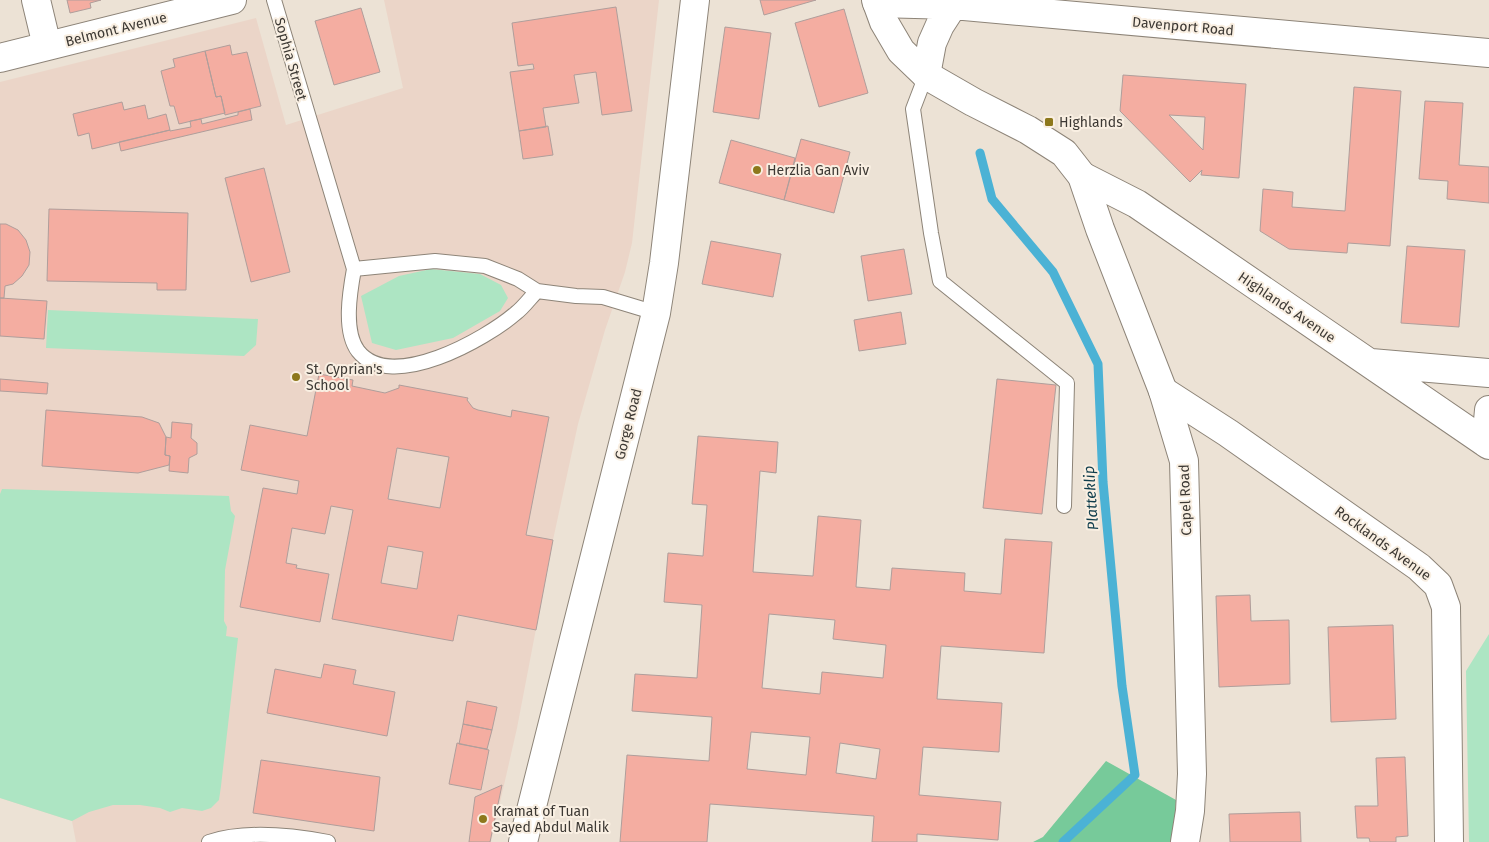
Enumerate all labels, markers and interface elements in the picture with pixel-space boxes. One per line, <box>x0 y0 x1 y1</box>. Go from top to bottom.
street label: Belmont Avenue <box>64 9 169 50</box>
street label: Davenport Road <box>1131 14 1234 39</box>
street label: Sophia Street <box>271 16 311 104</box>
place label: Highlands <box>1059 114 1123 131</box>
marker: Highlands <box>1043 116 1055 128</box>
place label: Herzlia Gan Aviv <box>767 162 869 179</box>
marker: Herzlia Gan Aviv <box>751 164 763 176</box>
street label: Highlands Avenue <box>1235 269 1339 346</box>
place label: St. Cyprian's School <box>306 361 383 394</box>
marker: St. Cyprian's School <box>290 371 302 383</box>
street label: Gorge Road <box>611 387 646 462</box>
street label: Capel Road <box>1176 464 1195 536</box>
water label: Platteklip <box>1080 465 1102 531</box>
street label: Rocklands Avenue <box>1331 503 1434 584</box>
place label: Kramat of Tuan Sayed Abdul Malik <box>493 803 610 836</box>
marker: Kramat of Tuan Sayed Abdul Malik <box>477 813 489 825</box>

